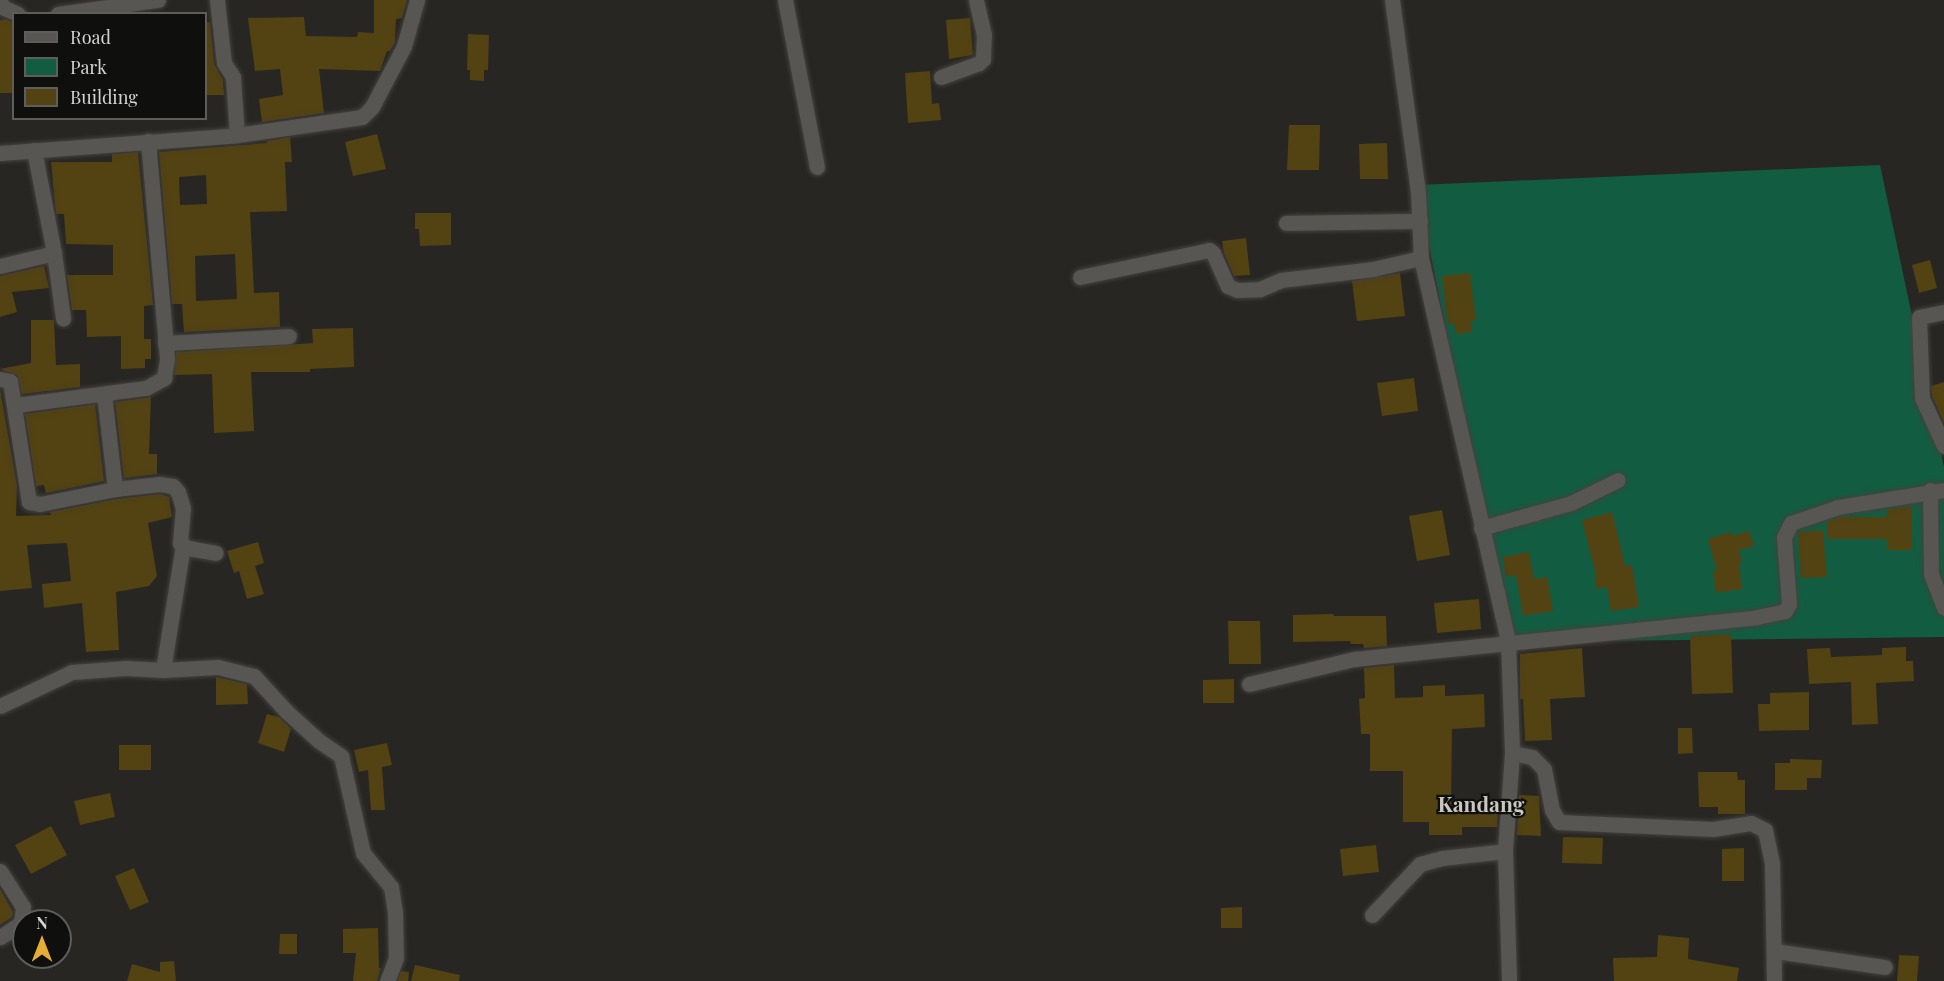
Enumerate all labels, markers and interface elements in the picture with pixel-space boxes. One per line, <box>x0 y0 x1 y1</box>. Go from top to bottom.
legend <box>12 12 207 120</box>
text: Road <box>70 25 111 49</box>
text: Park <box>70 55 107 79</box>
text: Building <box>70 85 138 109</box>
district label: Kandang <box>1438 790 1524 816</box>
north arrow <box>12 909 72 969</box>
text: N <box>36 912 48 933</box>

